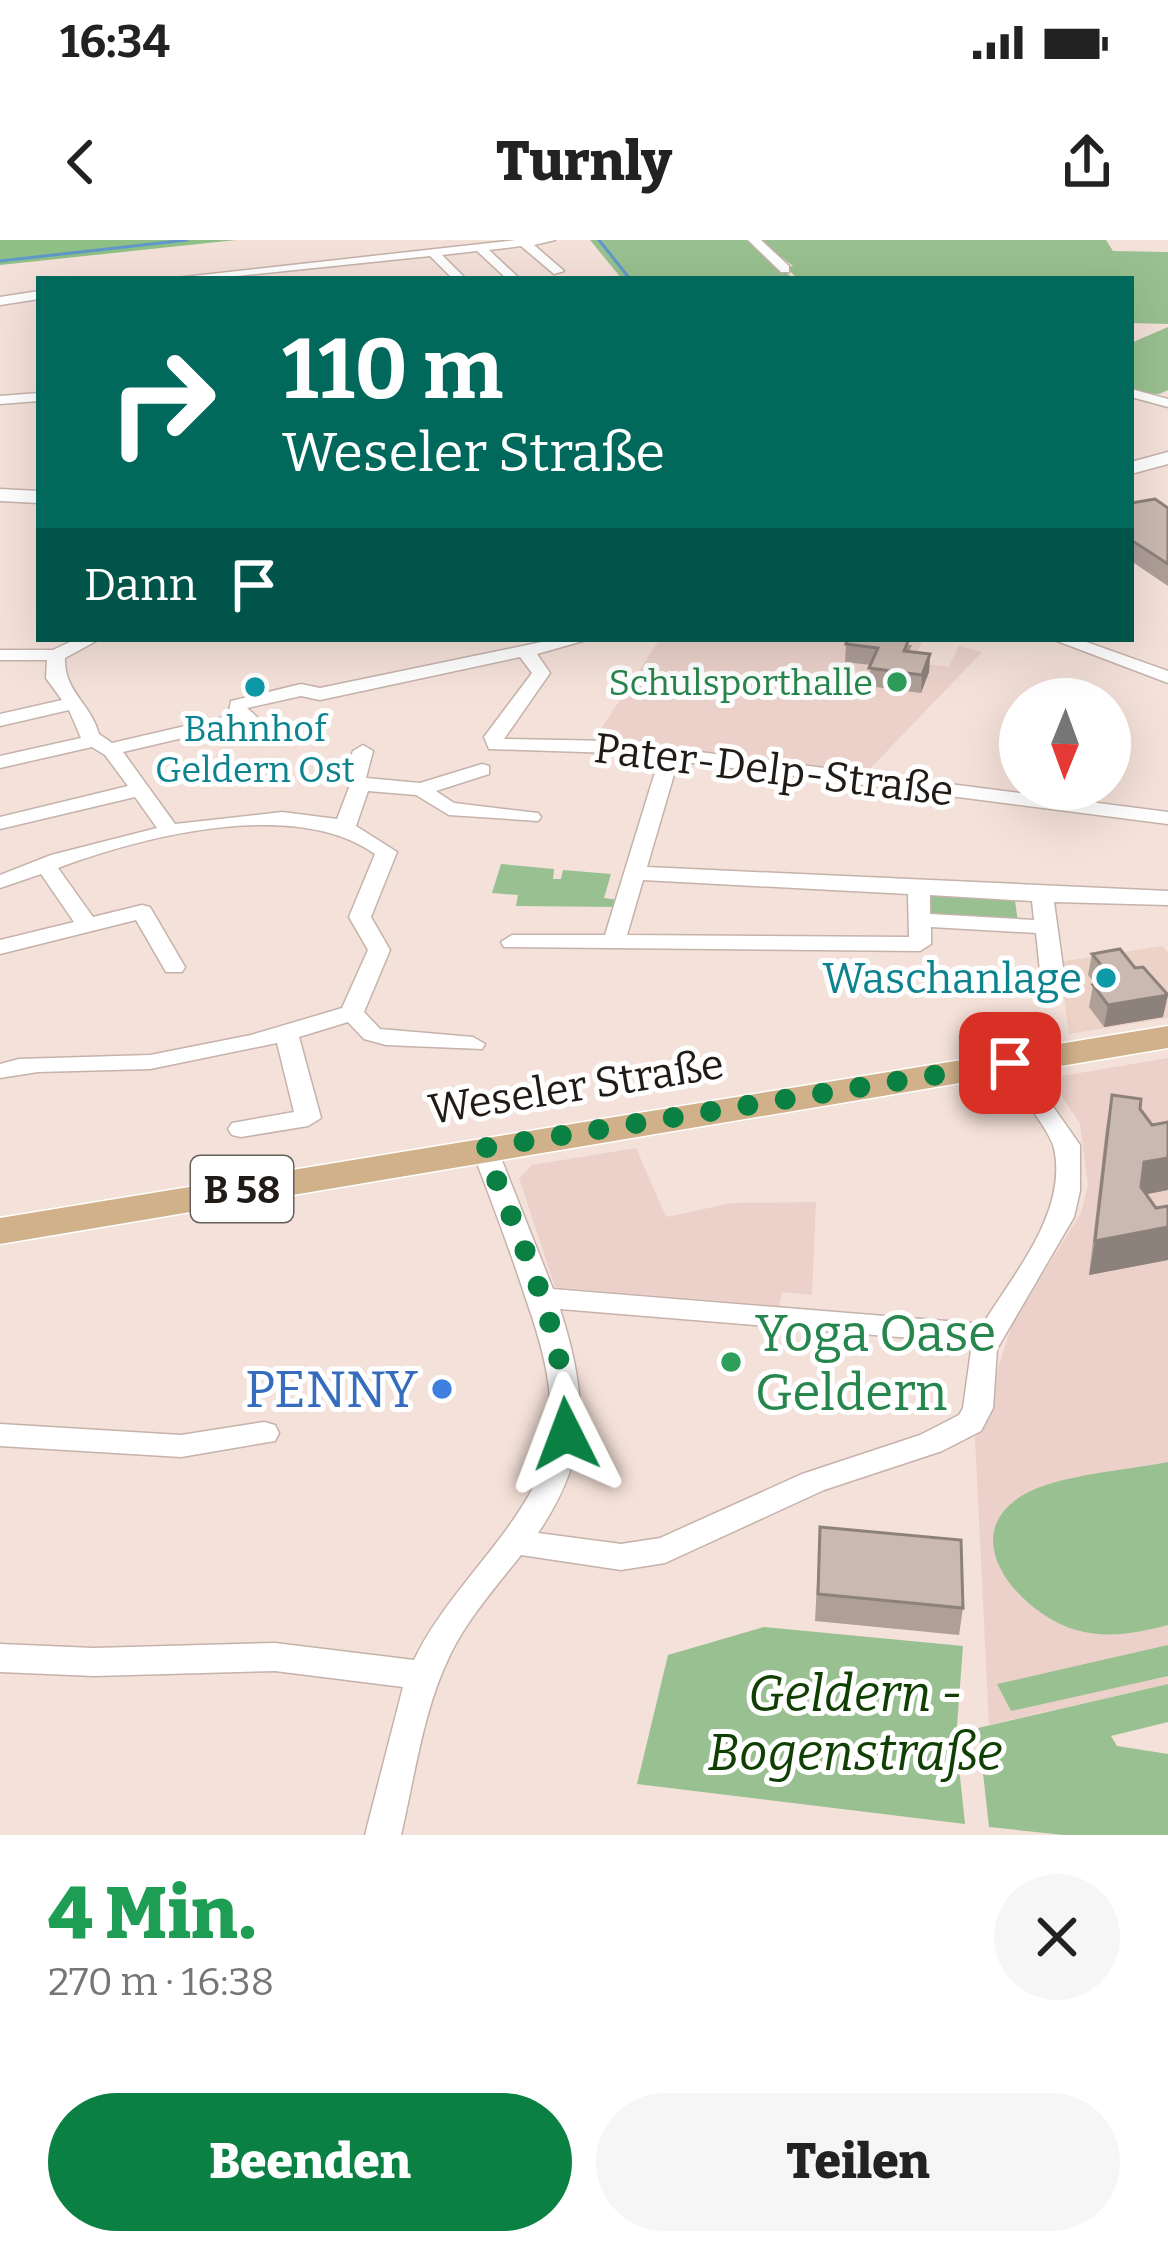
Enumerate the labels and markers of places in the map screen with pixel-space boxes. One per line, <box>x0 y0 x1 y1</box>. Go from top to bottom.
place label: Schulsporthalle <box>609 661 873 705</box>
marker: Schulsporthalle <box>884 669 910 695</box>
marker: Bahnhof Geldern Ost <box>242 674 268 700</box>
place label: Bahnhof Geldern Ost <box>155 707 355 792</box>
place label: Waschanlage <box>823 954 1082 1004</box>
marker: Waschanlage <box>1093 965 1119 991</box>
pin <box>959 1012 1061 1114</box>
place label: Yoga Oase Geldern <box>755 1303 996 1424</box>
marker: Yoga Oase Geldern <box>718 1349 744 1375</box>
place label: PENNY <box>245 1359 418 1421</box>
marker: PENNY <box>429 1376 455 1402</box>

